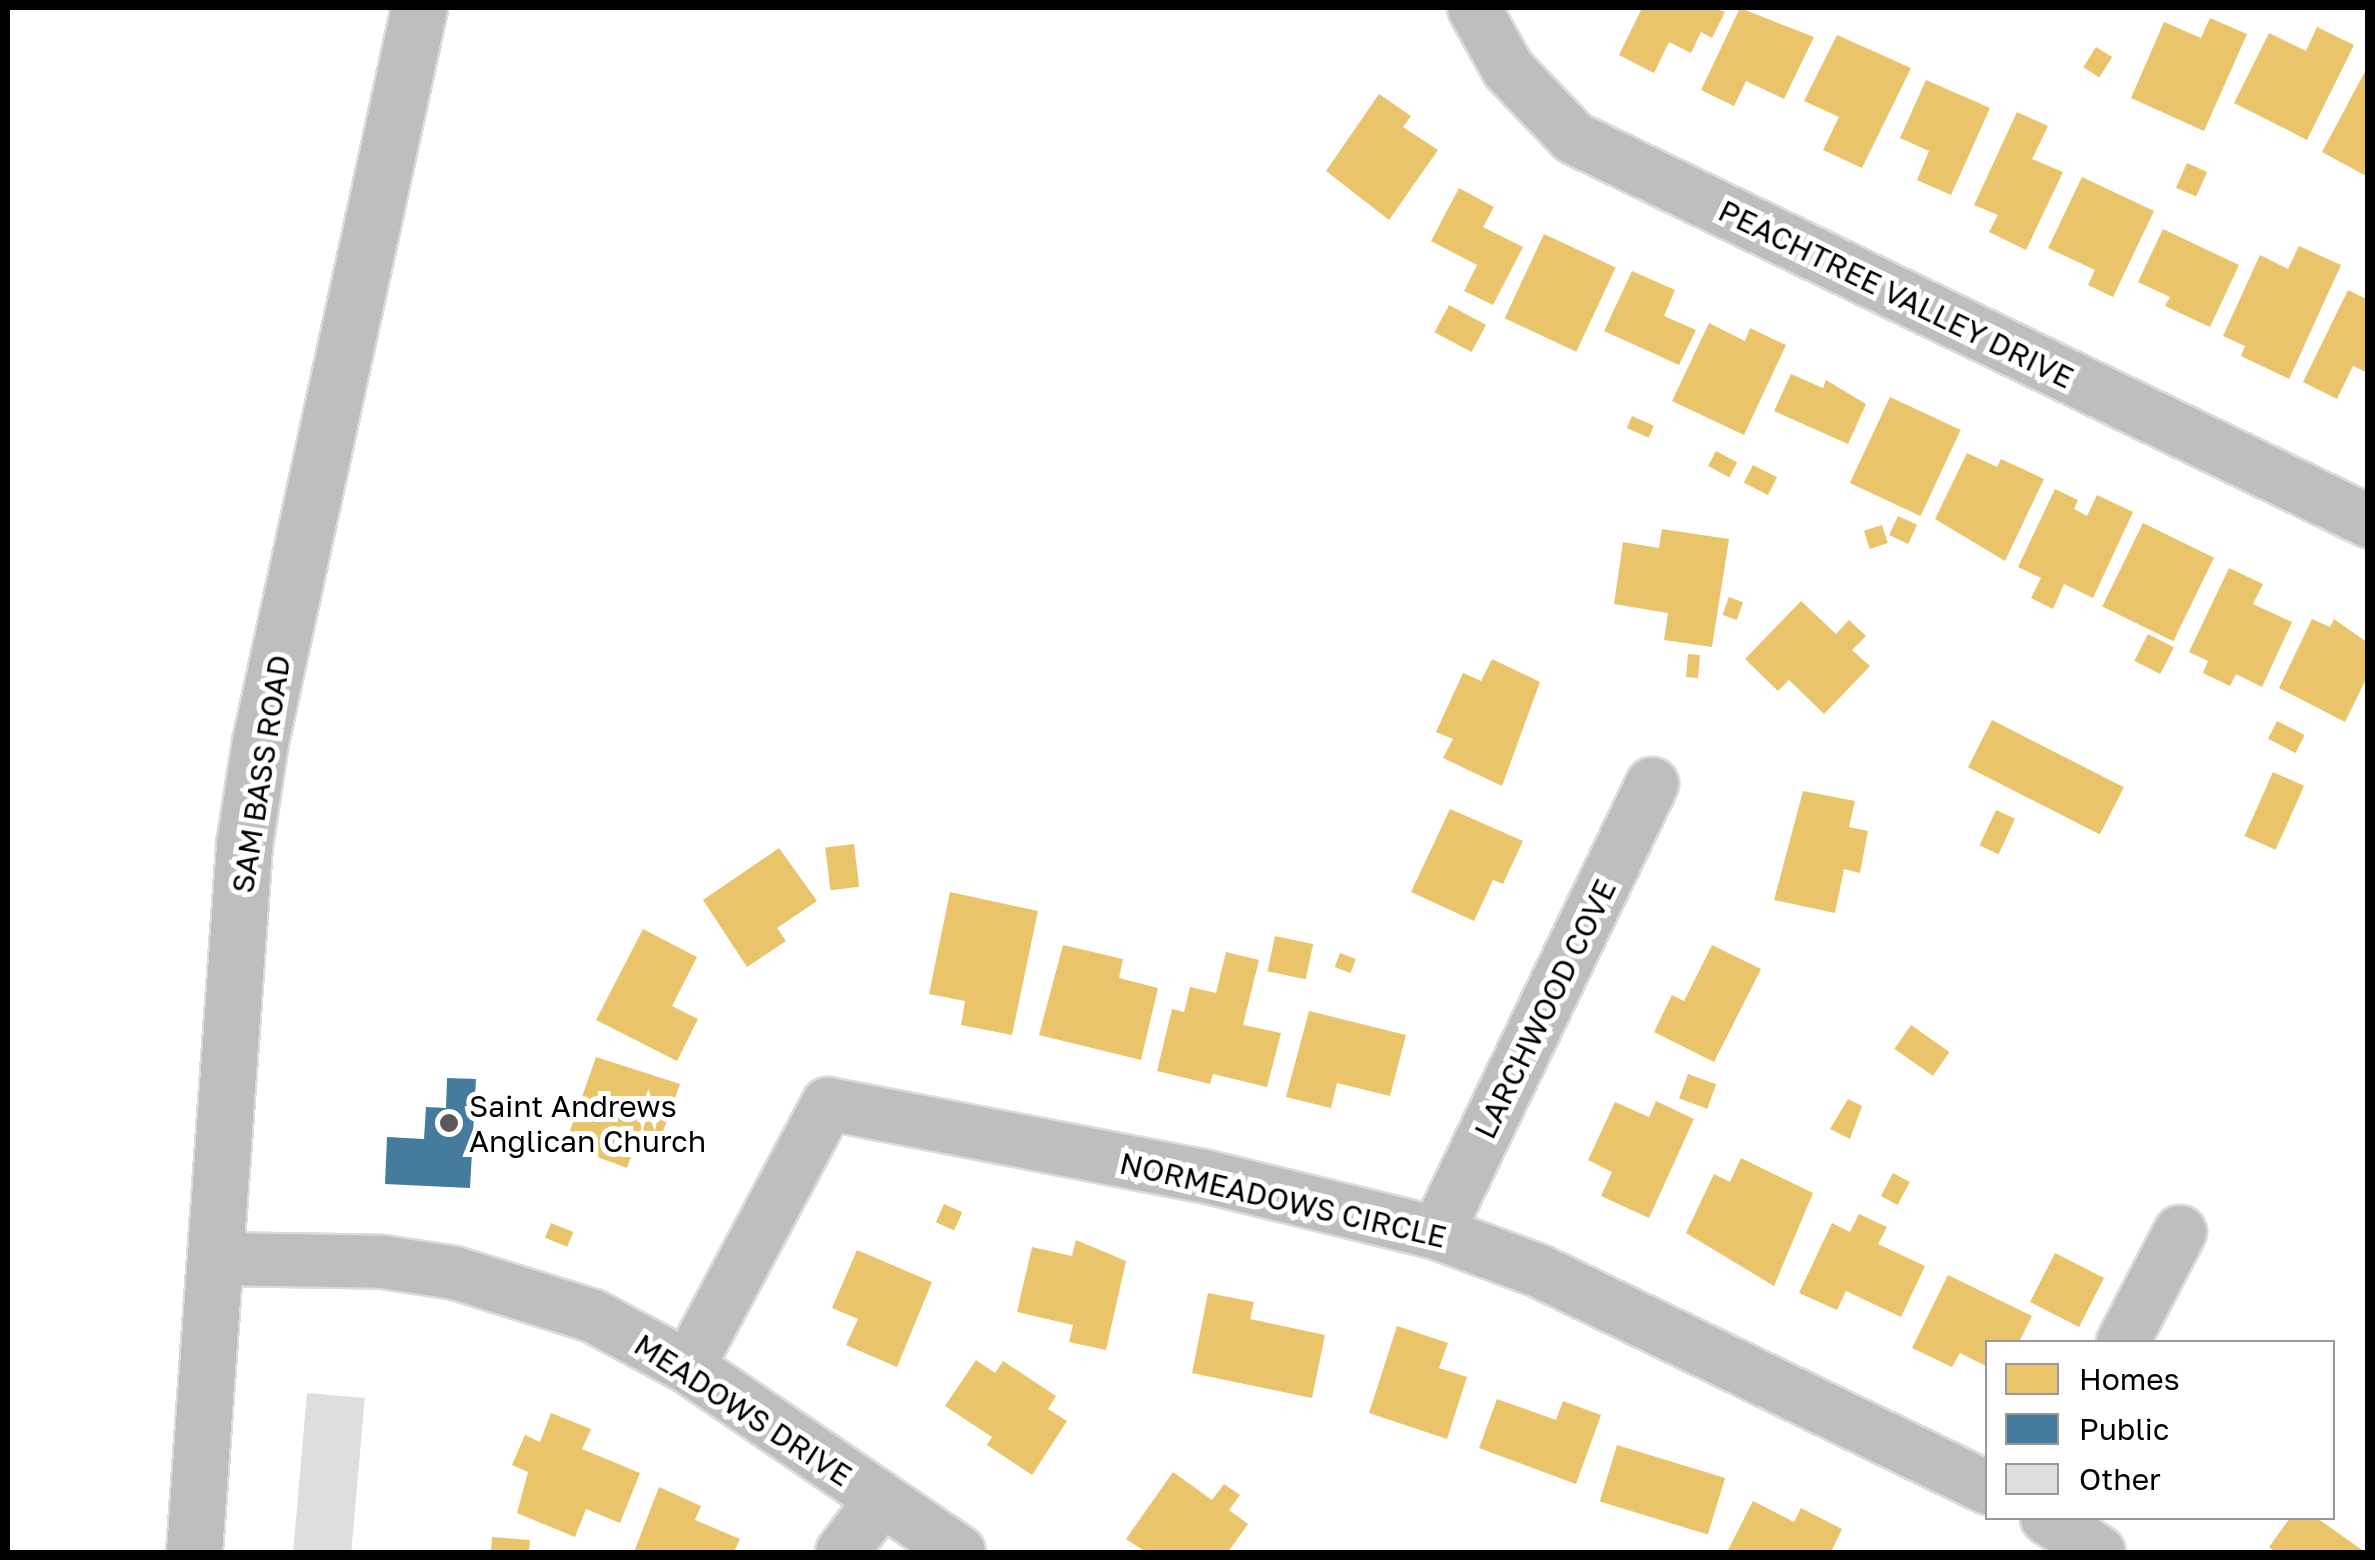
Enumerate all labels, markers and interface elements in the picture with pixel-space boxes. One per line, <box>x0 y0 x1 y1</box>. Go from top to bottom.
street label: PEACHTREE VALLEY DRIVE <box>1713 192 2079 396</box>
street label: SAM BASS ROAD <box>224 652 298 896</box>
street label: LARCHWOOD COVE <box>1467 874 1623 1144</box>
place label: Saint Andrews Anglican Church <box>469 1088 706 1158</box>
marker: Saint Andrews Anglican Church <box>438 1112 460 1134</box>
street label: NORMEADOWS CIRCLE <box>1116 1145 1450 1255</box>
street label: MEADOWS DRIVE <box>628 1326 858 1494</box>
legend <box>1985 1340 2335 1520</box>
text: Homes <box>2079 1361 2180 1397</box>
text: Public <box>2079 1411 2169 1447</box>
text: Other <box>2079 1461 2161 1497</box>

